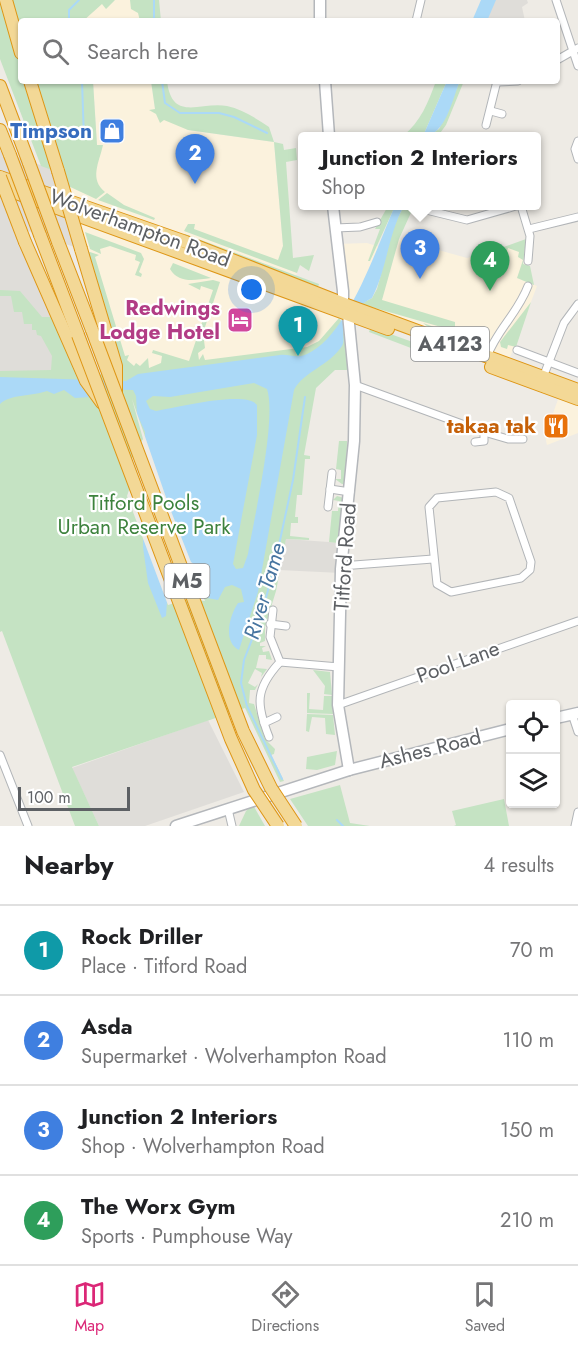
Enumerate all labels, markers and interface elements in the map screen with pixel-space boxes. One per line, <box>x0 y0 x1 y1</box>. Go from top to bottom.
search box <box>18 18 560 84</box>
icon: search <box>39 35 72 68</box>
text: Search here <box>87 35 198 67</box>
place label: Timpson <box>10 116 92 146</box>
shop icon: Timpson <box>97 116 127 146</box>
popup <box>298 132 541 210</box>
pin: 2 <box>176 134 214 184</box>
text: Junction 2 Interiors <box>321 141 518 173</box>
text: Shop <box>321 173 365 202</box>
street label: Wolverhampton Road <box>45 181 235 275</box>
pin: 3 <box>400 230 440 279</box>
pin: 4 <box>470 242 510 291</box>
your location <box>237 275 266 304</box>
place label: Redwings Lodge Hotel <box>99 293 220 347</box>
hotel icon: Redwings Lodge Hotel <box>225 305 255 335</box>
pin: 1 <box>278 306 318 356</box>
road number: A4123 <box>411 327 489 361</box>
place label: takaa tak <box>447 411 536 441</box>
restaurant icon: takaa tak <box>541 411 571 441</box>
park label: Titford Pools Urban Reserve Park <box>58 488 231 542</box>
street label: Titford Road <box>326 502 364 612</box>
water label: River Tame <box>235 539 293 643</box>
road number: M5 <box>164 564 210 598</box>
street label: Pool Lane <box>412 633 504 691</box>
map controls <box>506 700 560 808</box>
button: locate <box>506 700 560 754</box>
street label: Ashes Road <box>376 722 484 776</box>
button: layers <box>506 754 560 808</box>
scale bar <box>18 784 130 812</box>
text: 100 m <box>27 786 71 809</box>
text: Nearby <box>24 846 113 884</box>
text: 4 results <box>483 851 554 880</box>
text: Rock Driller <box>81 920 203 952</box>
text: 1 <box>38 936 49 965</box>
text: 70 m <box>510 936 554 965</box>
text: Place · Titford Road <box>81 952 247 981</box>
text: Asda <box>81 1010 133 1042</box>
text: 2 <box>37 1026 50 1055</box>
text: 110 m <box>502 1026 554 1055</box>
text: Supermarket · Wolverhampton Road <box>81 1042 387 1071</box>
text: Junction 2 Interiors <box>81 1100 277 1132</box>
text: 3 <box>37 1116 50 1145</box>
text: 150 m <box>500 1116 554 1145</box>
text: Shop · Wolverhampton Road <box>81 1132 325 1161</box>
text: The Worx Gym <box>81 1190 235 1222</box>
text: 4 <box>37 1206 50 1235</box>
text: 210 m <box>500 1206 554 1235</box>
text: Sports · Pumphouse Way <box>81 1222 292 1251</box>
tab: Map <box>73 1278 106 1337</box>
tab: Directions <box>251 1278 319 1337</box>
tab: Saved <box>465 1278 505 1337</box>

